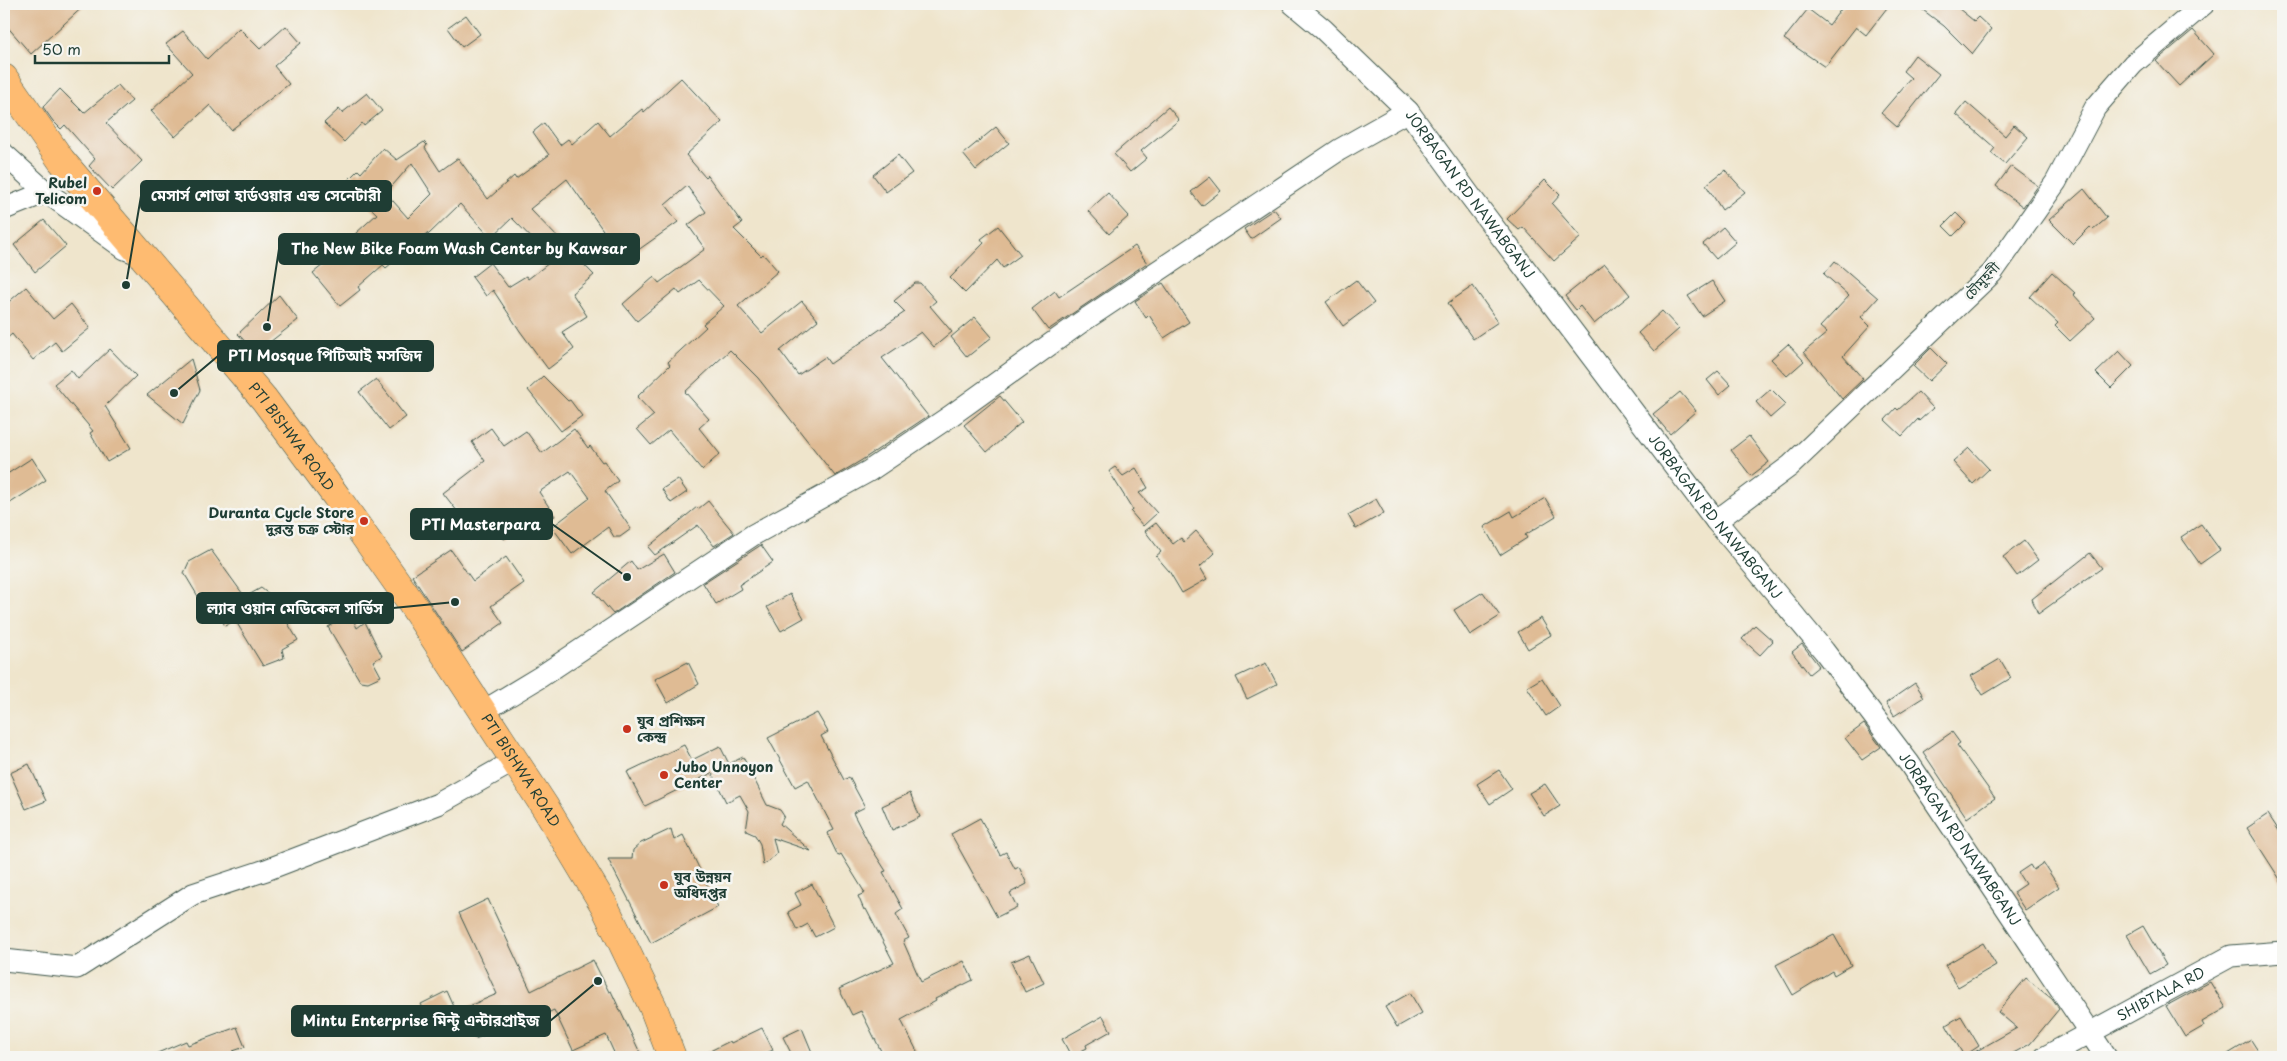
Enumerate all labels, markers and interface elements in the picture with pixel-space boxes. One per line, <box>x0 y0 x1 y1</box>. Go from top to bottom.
scale bar <box>35 32 169 64</box>
text: 50 m <box>42 37 81 60</box>
street label: JORBAGAN RD NAWABGANJ <box>1401 105 1540 283</box>
place label: Rubel Telicom <box>35 172 87 209</box>
callout: মেসার্স শোভা হার্ডওয়ার এন্ড সেনেটারী <box>141 181 391 211</box>
text: মেসার্স শোভা হার্ডওয়ার এন্ড সেনেটারী <box>151 183 382 206</box>
marker: Rubel Telicom <box>91 185 103 197</box>
callout: The New Bike Foam Wash Center by Kawsar <box>279 234 639 264</box>
text: The New Bike Foam Wash Center by Kawsar <box>291 236 627 259</box>
street label: চৌমুহনী <box>1959 257 2005 304</box>
callout: PTI Mosque পিটিআই মসজিদ <box>218 341 433 371</box>
text: PTI Mosque পিটিআই মসজিদ <box>228 343 422 366</box>
street label: PTI BISHWA ROAD <box>244 377 340 495</box>
street label: JORBAGAN RD NAWABGANJ <box>1644 429 1788 603</box>
place label: Duranta Cycle Store দুরন্ত চক্র স্টোর <box>208 502 355 539</box>
callout: PTI Masterpara <box>411 509 552 539</box>
text: PTI Masterpara <box>421 512 542 535</box>
marker: Duranta Cycle Store দুরন্ত চক্র স্টোর <box>358 515 370 527</box>
callout: ল্যাব ওয়ান মেডিকেল সার্ভিস <box>197 593 393 623</box>
text: ল্যাব ওয়ান মেডিকেল সার্ভিস <box>206 596 383 619</box>
street label: PTI BISHWA ROAD <box>477 709 566 831</box>
place label: যুব প্রশিক্ষন কেন্দ্র <box>636 710 705 747</box>
marker: যুব প্রশিক্ষন কেন্দ্র <box>621 723 633 735</box>
street label: JORBAGAN RD NAWABGANJ <box>1894 747 2026 930</box>
place label: Jubo Unnoyon Center <box>674 756 773 793</box>
marker: Jubo Unnoyon Center <box>658 769 670 781</box>
place label: যুব উন্নয়ন অধিদপ্তর <box>673 866 731 903</box>
marker: যুব উন্নয়ন অধিদপ্তর <box>658 879 670 891</box>
street label: SHIBTALA RD <box>2113 961 2208 1026</box>
callout: Mintu Enterprise মিন্টু এন্টারপ্রাইজ <box>292 1006 550 1036</box>
text: Mintu Enterprise মিন্টু এন্টারপ্রাইজ <box>303 1008 540 1032</box>

